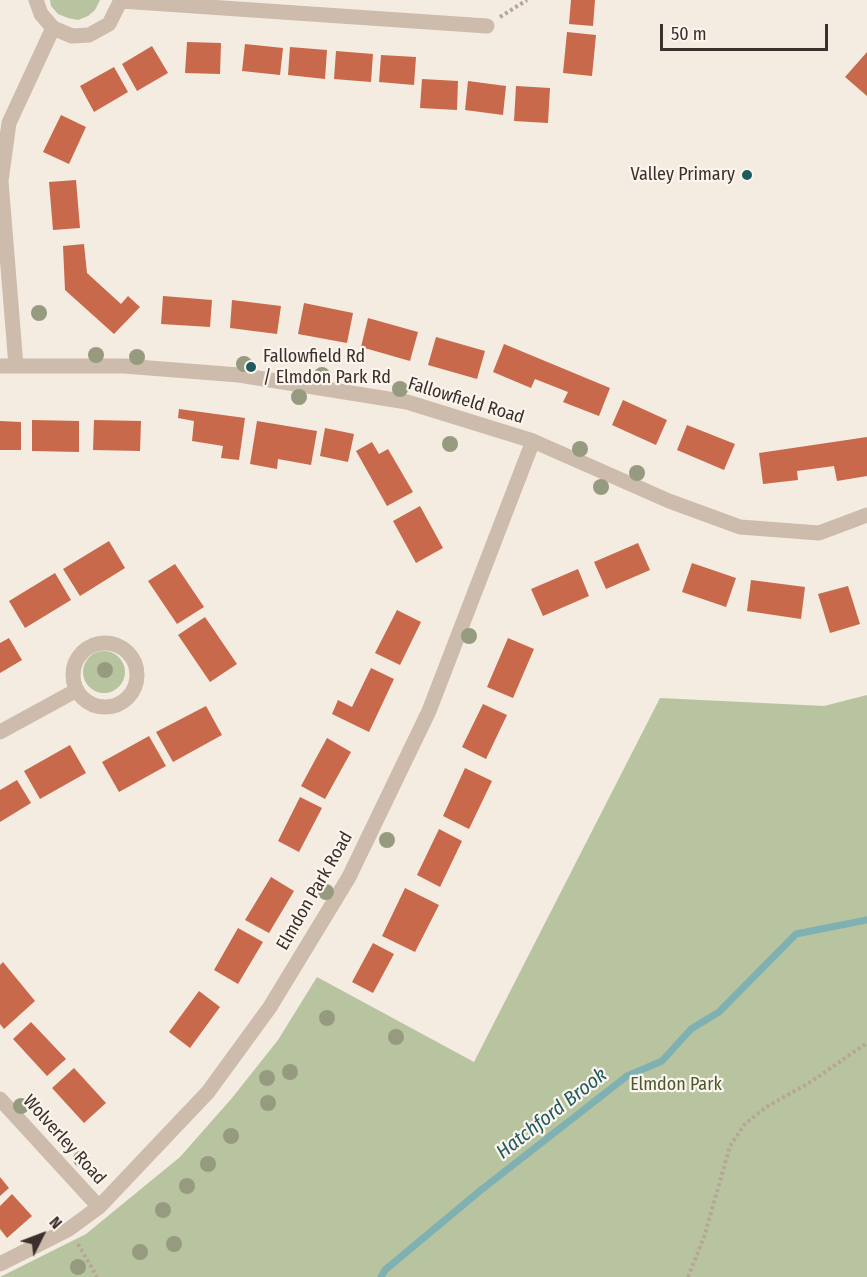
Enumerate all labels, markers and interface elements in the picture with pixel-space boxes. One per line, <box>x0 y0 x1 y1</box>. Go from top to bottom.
scale bar <box>663 12 831 50</box>
text: 50 m <box>671 23 707 45</box>
place label: Valley Primary <box>631 164 735 186</box>
marker: Valley Primary <box>740 168 754 182</box>
place label: Fallowfield Rd / Elmdon Park Rd <box>263 346 391 388</box>
marker: Fallowfield Rd / Elmdon Park Rd <box>244 360 258 374</box>
street label: Fallowfield Road <box>405 373 527 429</box>
street label: Elmdon Park Road <box>272 828 358 954</box>
water label: Hatchford Brook <box>492 1063 612 1165</box>
park label: Elmdon Park <box>630 1074 722 1096</box>
street label: Wolverley Road <box>18 1091 110 1189</box>
north arrow <box>12 1205 72 1265</box>
text: N <box>45 1213 66 1233</box>

